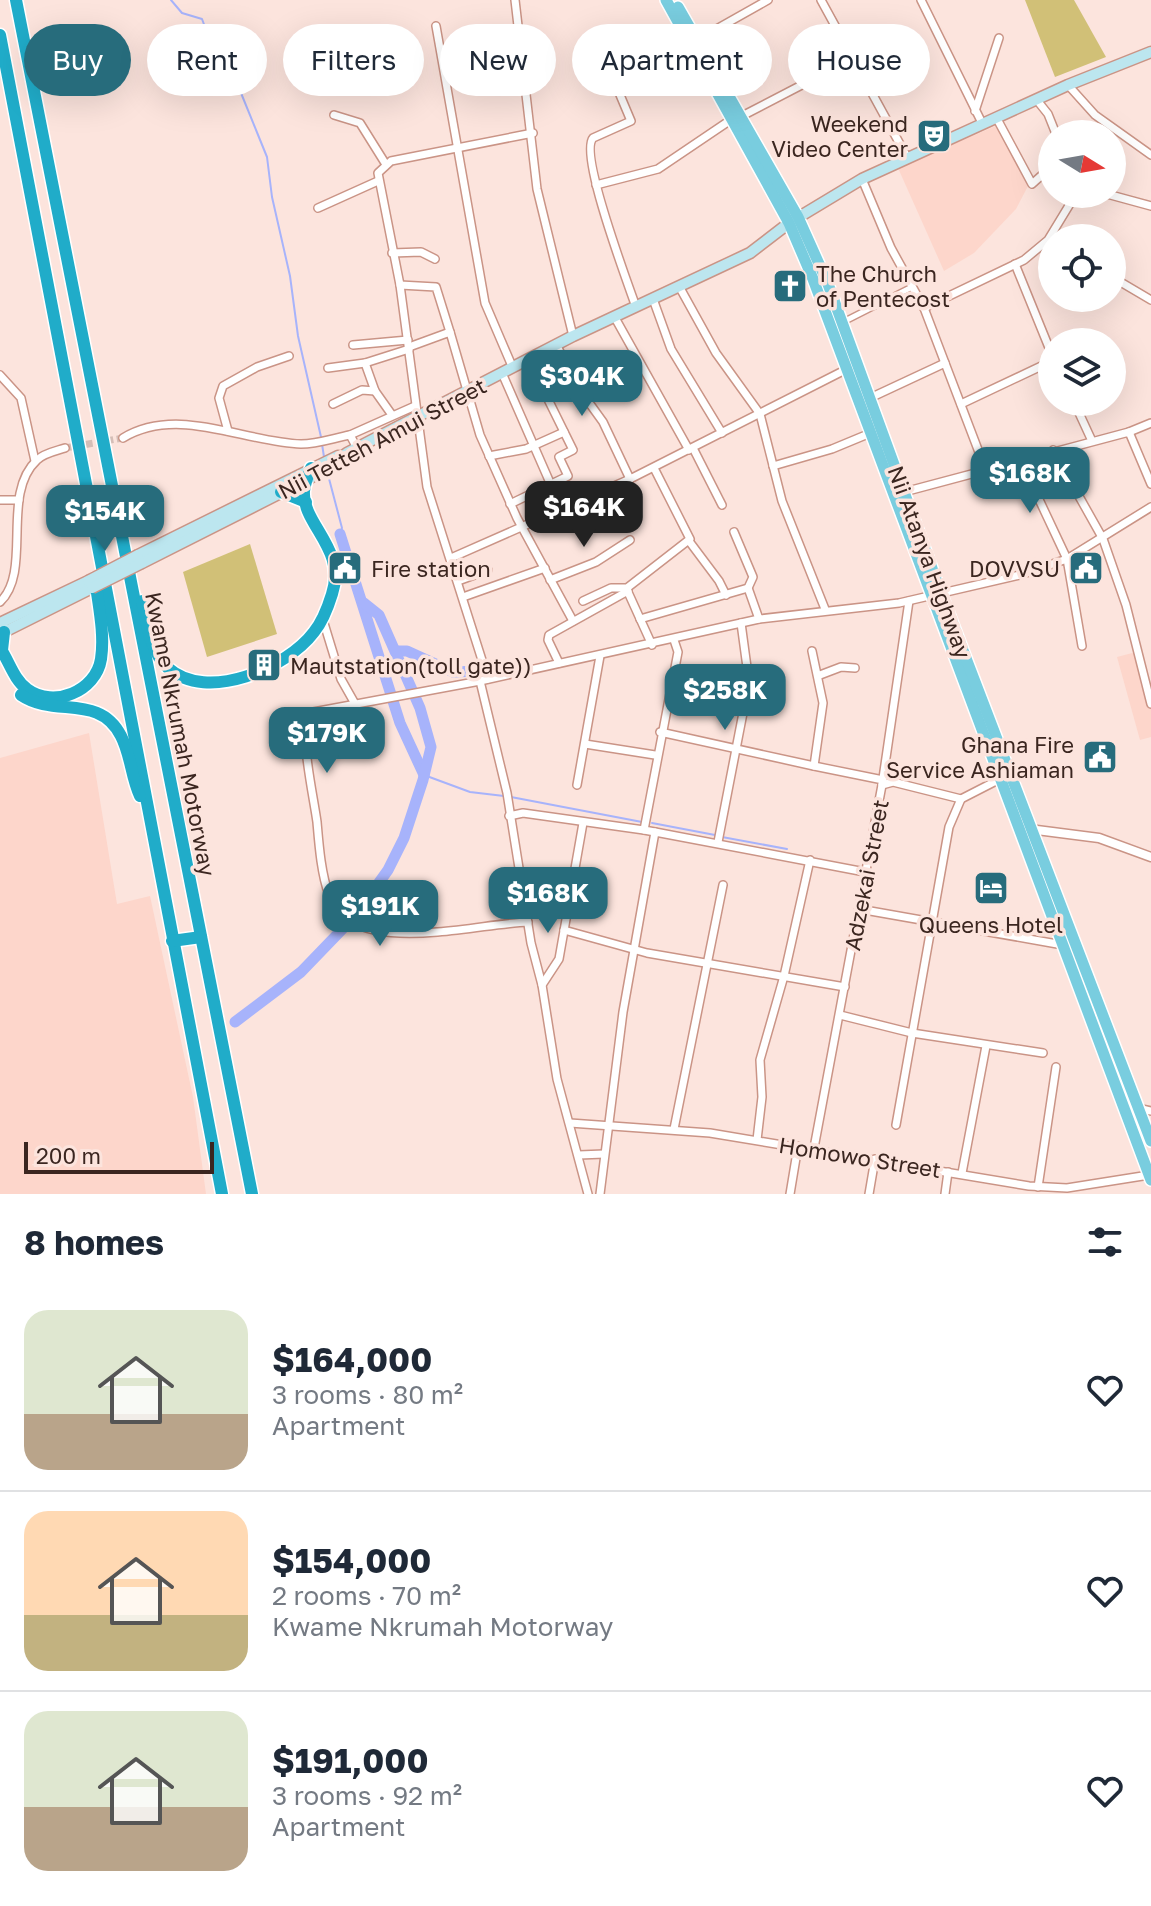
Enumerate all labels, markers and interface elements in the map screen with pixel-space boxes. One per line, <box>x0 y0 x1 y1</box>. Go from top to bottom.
chip: Buy <box>24 24 131 96</box>
chip: Rent <box>147 24 267 96</box>
chip: Filters <box>283 24 424 96</box>
chip: New <box>440 24 556 96</box>
chip: Apartment <box>572 24 772 96</box>
chip: House <box>788 24 930 96</box>
place label: Weekend Video Center <box>771 110 908 162</box>
theatre icon: Weekend Video Center <box>915 117 953 155</box>
north arrow <box>1038 120 1126 208</box>
map controls <box>1038 120 1126 416</box>
button: locate <box>1038 224 1126 312</box>
place label: The Church of Pentecost <box>816 260 950 312</box>
church icon: The Church of Pentecost <box>771 267 809 305</box>
button: layers <box>1038 328 1126 416</box>
pin: $304K <box>526 350 638 418</box>
text: $304K <box>539 360 625 391</box>
street label: Nii Tetteh Amui Street <box>273 372 491 504</box>
pin: $168K <box>974 447 1086 515</box>
text: $168K <box>989 457 1071 488</box>
street label: Nii Atanya Highway <box>883 462 977 662</box>
pin: $164K <box>528 481 640 549</box>
pin: $154K <box>49 485 161 553</box>
text: $164K <box>543 491 625 522</box>
text: $154K <box>64 495 146 526</box>
public building icon: Fire station <box>326 549 364 587</box>
public building icon: DOVVSU <box>1067 549 1105 587</box>
place label: Fire station <box>371 555 491 582</box>
place label: DOVVSU <box>969 555 1060 582</box>
street label: Kwame Nkrumah Motorway <box>140 590 222 878</box>
building icon: Mautstation(toll gate)) <box>245 646 283 684</box>
place label: Mautstation(toll gate)) <box>290 652 532 679</box>
pin: $258K <box>669 664 781 732</box>
text: $258K <box>683 674 767 705</box>
pin: $179K <box>271 707 383 775</box>
text: $179K <box>287 717 367 748</box>
place label: Ghana Fire Service Ashiaman <box>886 731 1074 783</box>
public building icon: Ghana Fire Service Ashiaman <box>1081 738 1119 776</box>
street label: Adzekai Street <box>838 797 894 953</box>
pin: $168K <box>492 867 604 935</box>
hotel icon: Queens Hotel <box>972 869 1010 907</box>
text: $168K <box>507 877 589 908</box>
pin: $191K <box>324 880 436 948</box>
text: $191K <box>340 890 420 921</box>
place label: Queens Hotel <box>919 911 1063 938</box>
street label: Homowo Street <box>777 1131 943 1183</box>
scale bar <box>24 1138 214 1174</box>
text: 200 m <box>36 1142 101 1169</box>
icon: filters <box>1083 1220 1127 1264</box>
text: 8 homes <box>24 1222 164 1262</box>
text: $164,000 <box>272 1339 432 1379</box>
icon: home <box>88 1342 184 1438</box>
icon: heart <box>1083 1368 1127 1412</box>
text: 3 rooms · 80 m² <box>272 1379 463 1410</box>
text: Apartment <box>272 1410 405 1441</box>
text: $154,000 <box>272 1540 431 1580</box>
icon: home <box>88 1543 184 1639</box>
icon: heart <box>1083 1569 1127 1613</box>
text: 2 rooms · 70 m² <box>272 1580 461 1611</box>
text: Kwame Nkrumah Motorway <box>272 1611 613 1642</box>
text: $191,000 <box>272 1740 429 1780</box>
icon: home <box>88 1743 184 1839</box>
icon: heart <box>1083 1769 1127 1813</box>
text: 3 rooms · 92 m² <box>272 1780 462 1811</box>
text: Apartment <box>272 1811 405 1842</box>

